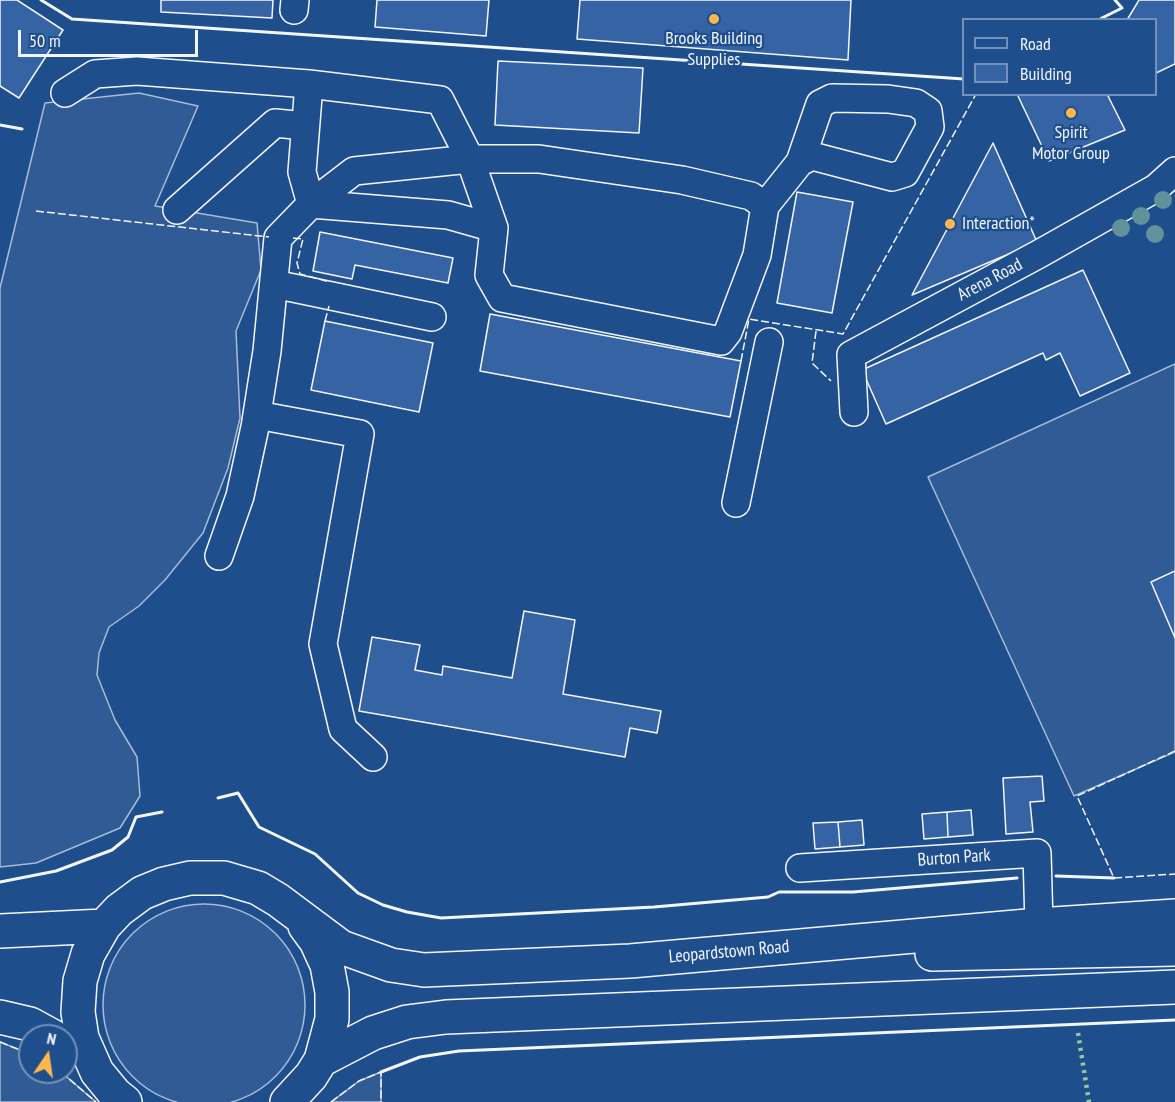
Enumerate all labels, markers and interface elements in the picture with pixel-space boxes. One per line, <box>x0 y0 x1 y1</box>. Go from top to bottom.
marker: Brooks Building Supplies <box>707 12 721 26</box>
scale bar <box>21 18 201 56</box>
legend <box>962 18 1157 96</box>
place label: Brooks Building Supplies <box>665 28 763 70</box>
text: 50 m <box>29 29 61 52</box>
text: Road <box>1020 32 1051 55</box>
text: Building <box>1020 62 1072 85</box>
marker: Spirit Motor Group <box>1064 106 1078 120</box>
place label: Spirit Motor Group <box>1032 122 1110 164</box>
place label: Interaction* <box>962 213 1035 235</box>
marker: Interaction* <box>943 217 957 231</box>
street label: Arena Road <box>954 254 1026 306</box>
street label: Burton Park <box>917 845 991 871</box>
street label: Leopardstown Road <box>668 936 790 968</box>
north arrow <box>18 1024 78 1084</box>
text: N <box>45 1028 58 1049</box>

